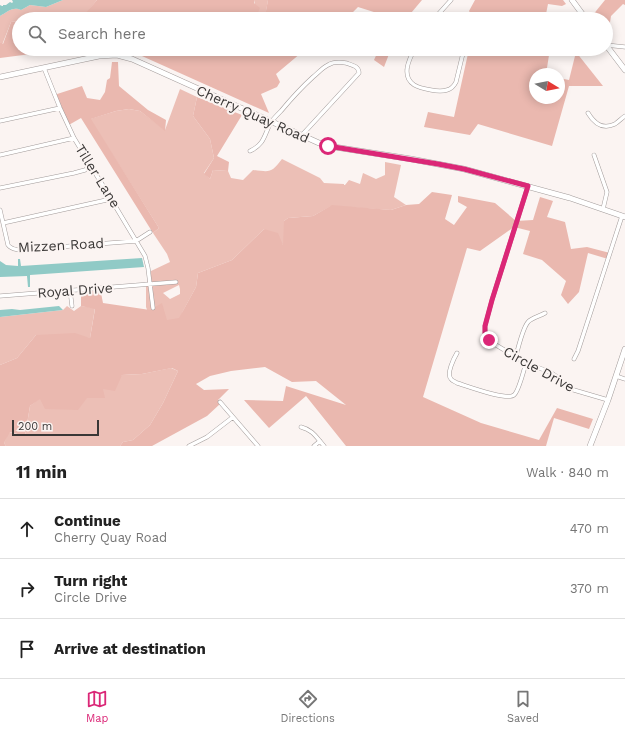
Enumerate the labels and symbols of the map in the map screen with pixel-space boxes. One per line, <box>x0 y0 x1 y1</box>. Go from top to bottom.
north arrow <box>529 68 565 104</box>
street label: Cherry Quay Road <box>194 82 312 146</box>
route start <box>319 137 337 155</box>
street label: Tiller Lane <box>72 141 124 211</box>
street label: Mizzen Road <box>18 235 104 255</box>
street label: Royal Drive <box>37 279 113 301</box>
route end <box>480 331 498 349</box>
street label: Circle Drive <box>501 343 577 395</box>
scale bar <box>12 418 99 437</box>

